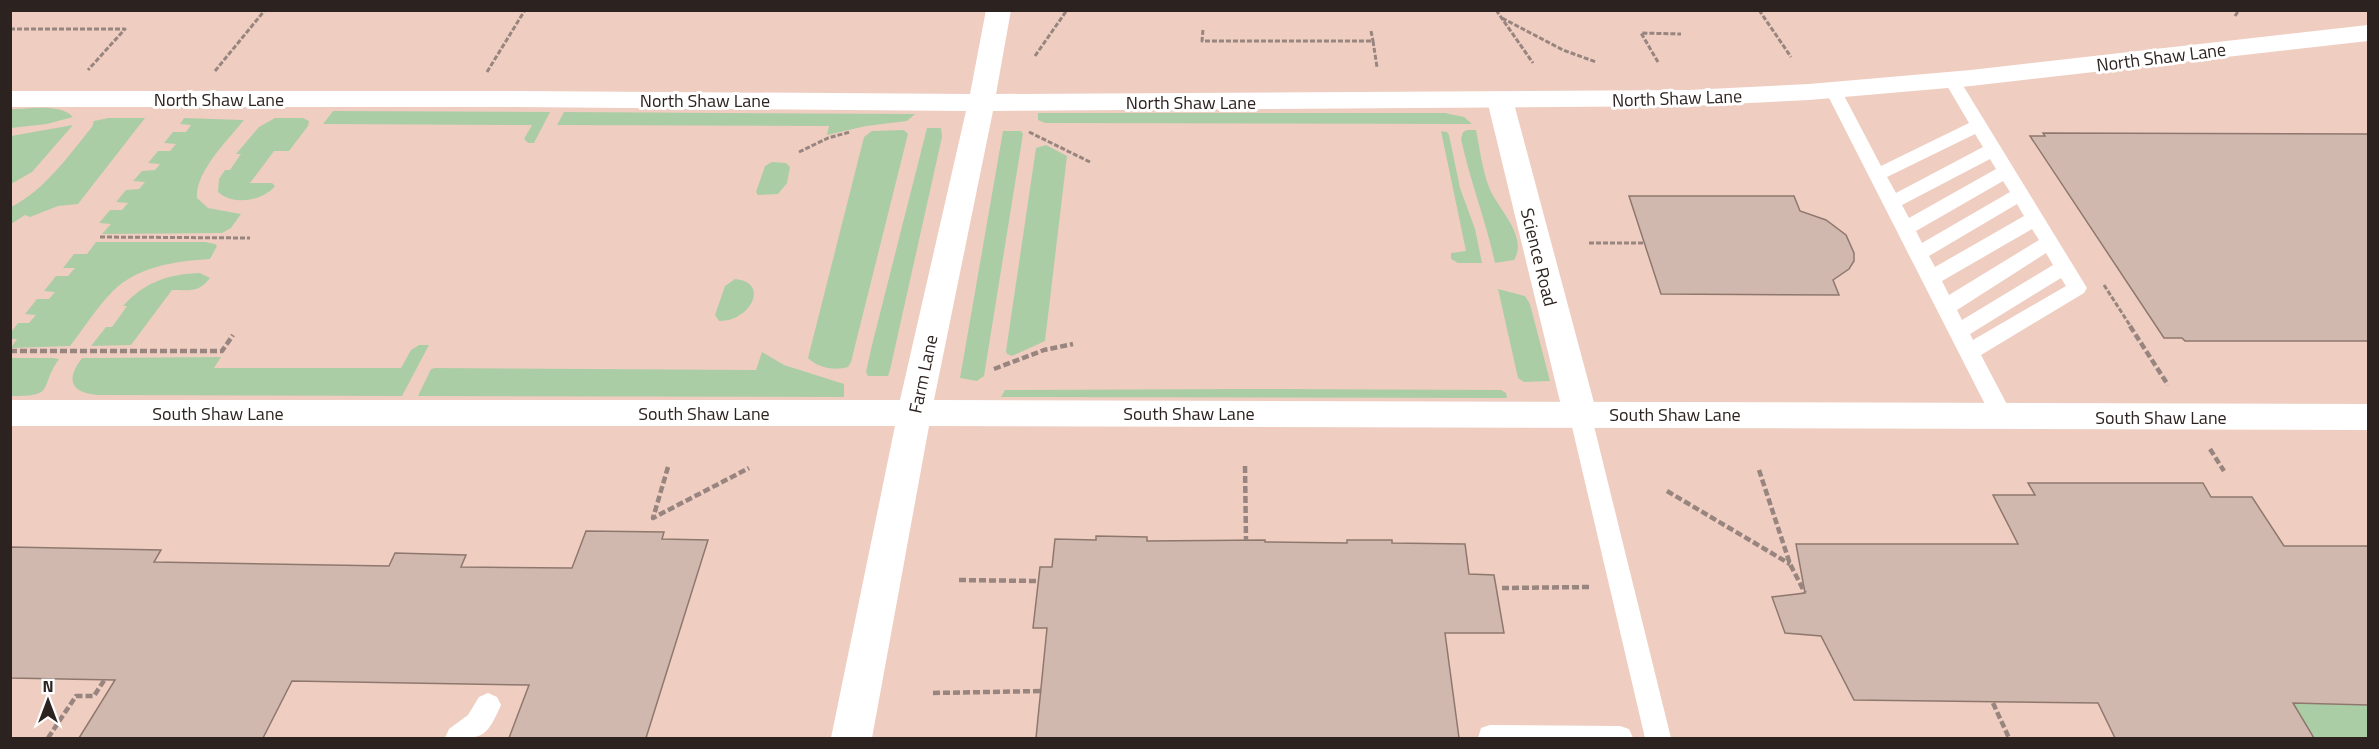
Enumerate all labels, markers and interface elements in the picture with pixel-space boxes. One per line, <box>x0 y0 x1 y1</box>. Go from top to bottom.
street label: North Shaw Lane <box>2095 36 2227 78</box>
street label: North Shaw Lane <box>1611 82 1743 114</box>
street label: North Shaw Lane <box>154 86 284 113</box>
street label: North Shaw Lane <box>640 87 770 114</box>
street label: North Shaw Lane <box>1126 89 1256 116</box>
street label: Science Road <box>1514 205 1564 309</box>
street label: Farm Lane <box>902 332 944 416</box>
street label: South Shaw Lane <box>152 400 284 427</box>
street label: South Shaw Lane <box>638 400 770 427</box>
street label: South Shaw Lane <box>1123 400 1255 427</box>
street label: South Shaw Lane <box>1609 401 1741 428</box>
street label: South Shaw Lane <box>2095 404 2227 431</box>
north arrow <box>18 671 78 731</box>
text: N <box>42 674 54 698</box>

